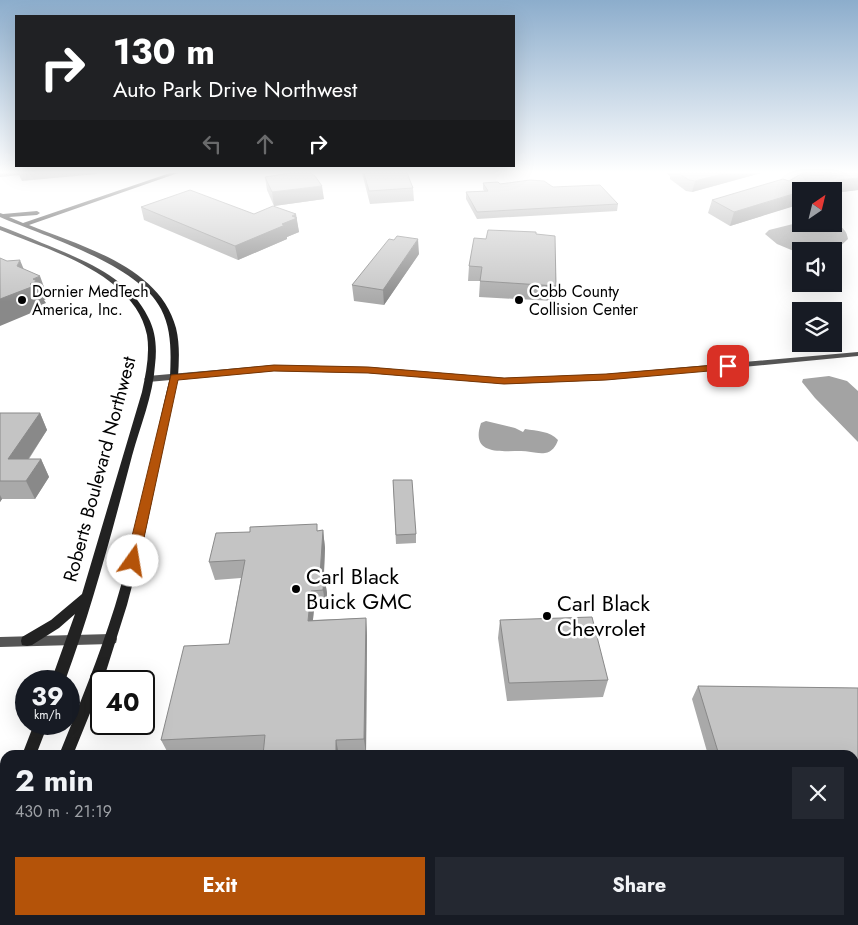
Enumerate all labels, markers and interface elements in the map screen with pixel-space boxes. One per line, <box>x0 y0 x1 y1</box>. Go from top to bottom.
text: 130 m <box>113 27 215 77</box>
icon: right <box>30 35 95 100</box>
text: Auto Park Drive Northwest <box>113 73 357 105</box>
icon: left <box>198 130 226 158</box>
icon: ahead <box>251 130 279 158</box>
icon: right <box>304 130 332 158</box>
north arrow <box>792 182 842 232</box>
map controls <box>792 182 842 352</box>
button: sound <box>792 242 842 292</box>
place label: Dornier MedTech America, Inc. <box>32 280 149 321</box>
place label: Cobb County Collision Center <box>529 280 638 321</box>
marker: Dornier MedTech America, Inc. <box>16 294 28 306</box>
marker: Cobb County Collision Center <box>513 294 525 306</box>
button: layers <box>792 302 842 352</box>
pin <box>707 345 749 387</box>
icon: arrive <box>714 352 742 380</box>
street label: Roberts Boulevard Northwest <box>56 353 143 585</box>
position arrow <box>106 534 158 586</box>
place label: Carl Black Buick GMC <box>306 560 412 617</box>
marker: Carl Black Buick GMC <box>290 583 302 595</box>
place label: Carl Black Chevrolet <box>557 587 650 644</box>
marker: Carl Black Chevrolet <box>541 610 553 622</box>
speed limit sign: 40 <box>90 670 155 735</box>
text: 39 <box>31 678 64 714</box>
text: km/h <box>34 706 61 724</box>
text: 2 min <box>15 759 94 802</box>
button: close <box>792 767 844 819</box>
text: 430 m · 21:19 <box>15 800 112 823</box>
button: Exit <box>15 857 425 915</box>
button: Share <box>435 857 844 915</box>

